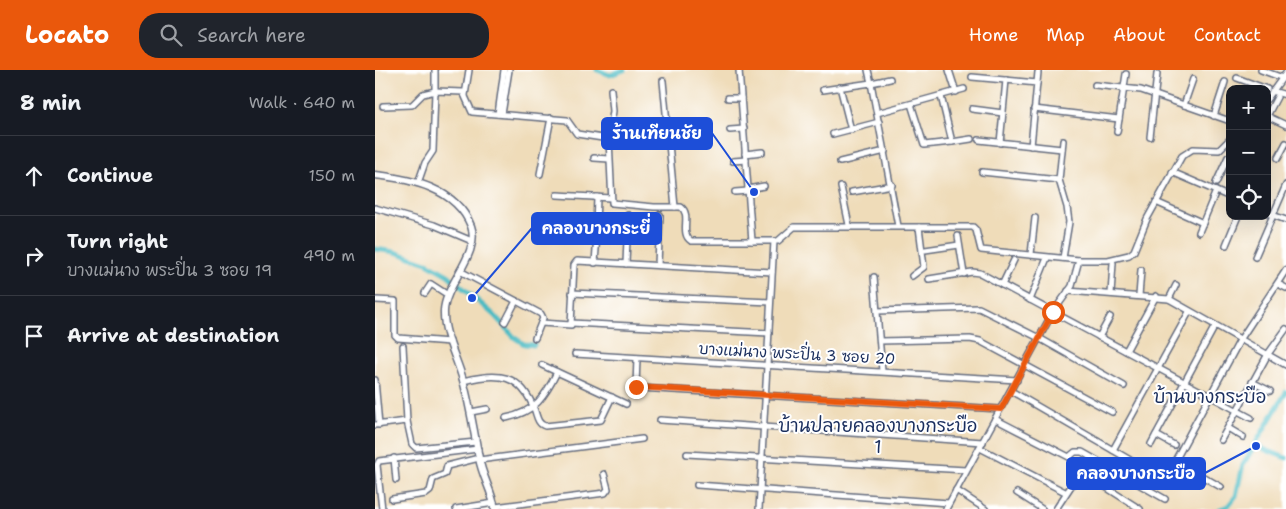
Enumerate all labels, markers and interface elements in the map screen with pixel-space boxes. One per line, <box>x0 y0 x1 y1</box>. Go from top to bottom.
search box <box>139 13 489 58</box>
text: Locato <box>25 19 109 51</box>
icon: search <box>157 21 185 49</box>
text: Search here <box>197 23 306 48</box>
text: Home <box>969 23 1018 47</box>
text: Map <box>1046 23 1085 47</box>
text: About <box>1113 23 1166 47</box>
text: Contact <box>1194 23 1261 47</box>
map controls <box>1226 85 1271 220</box>
button: + <box>1226 85 1271 130</box>
text: 8 min <box>20 89 81 117</box>
text: Walk · 640 m <box>249 92 355 113</box>
callout: ร้านเทียนชัย <box>602 118 712 149</box>
text: ร้านเทียนชัย <box>612 122 702 144</box>
button: − <box>1226 130 1271 175</box>
icon: ahead <box>20 162 48 190</box>
text: Continue <box>67 163 153 188</box>
text: 150 m <box>308 165 355 186</box>
button: locate <box>1226 175 1271 220</box>
text: คลองบางกระยี่ <box>542 212 651 239</box>
callout: คลองบางกระยี่ <box>532 213 661 244</box>
text: Turn right <box>67 229 168 254</box>
icon: right <box>20 242 48 270</box>
text: 490 m <box>303 245 355 266</box>
text: บางแม่นาง พระปิ่น 3 ซอย 19 <box>67 260 272 281</box>
route start <box>1042 301 1065 324</box>
icon: arrive <box>20 322 48 350</box>
text: Arrive at destination <box>67 323 279 348</box>
street label: บางแม่นาง พระปิ่น 3 ซอย 20 <box>698 335 896 369</box>
route end <box>625 376 648 399</box>
district label: บ้านบางกระบือ <box>1154 385 1266 409</box>
district label: บ้านปลายคลองบางกระบือ 1 <box>779 414 977 459</box>
callout: คลองบางกระบือ <box>1067 458 1205 489</box>
text: คลองบางกระบือ <box>1077 463 1195 484</box>

